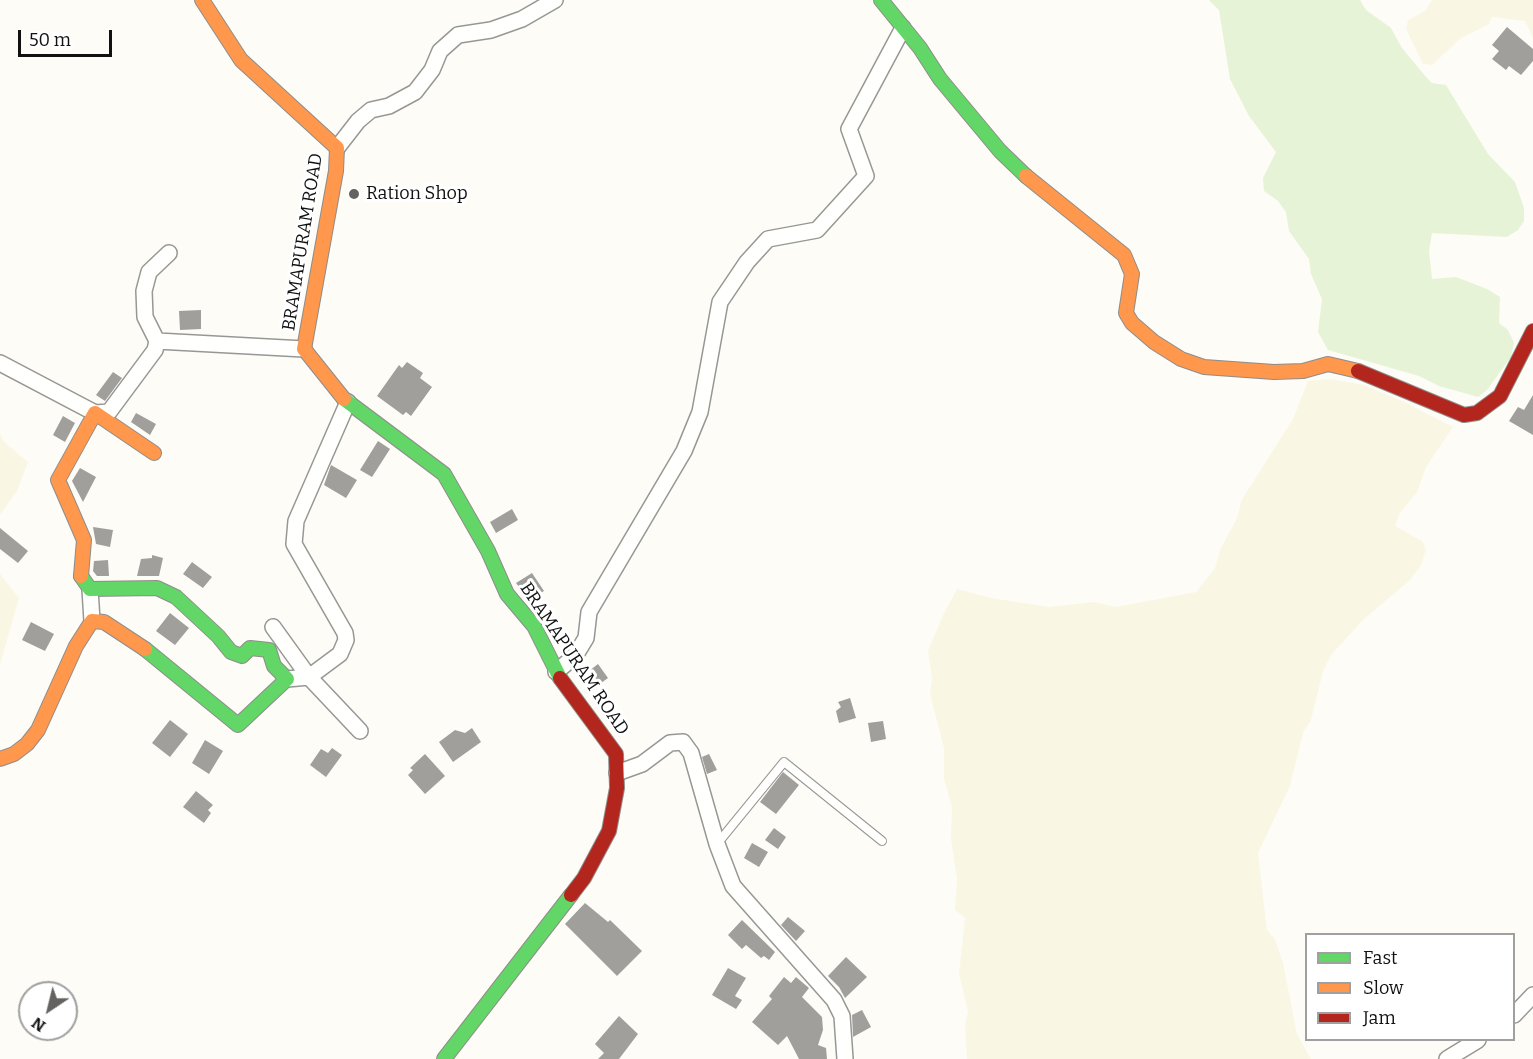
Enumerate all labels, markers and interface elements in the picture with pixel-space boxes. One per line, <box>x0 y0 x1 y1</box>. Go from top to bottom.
scale bar <box>21 18 116 56</box>
text: 50 m <box>29 29 71 51</box>
street label: BRAMAPURAM ROAD <box>278 152 328 332</box>
place label: Ration Shop <box>366 183 468 205</box>
marker: Ration Shop <box>347 187 361 201</box>
street label: BRAMAPURAM ROAD <box>515 579 633 739</box>
legend <box>1305 933 1515 1041</box>
text: Fast <box>1363 947 1398 969</box>
text: Slow <box>1363 977 1403 999</box>
north arrow <box>18 981 78 1041</box>
text: Jam <box>1363 1007 1396 1029</box>
text: N <box>28 1013 49 1036</box>

